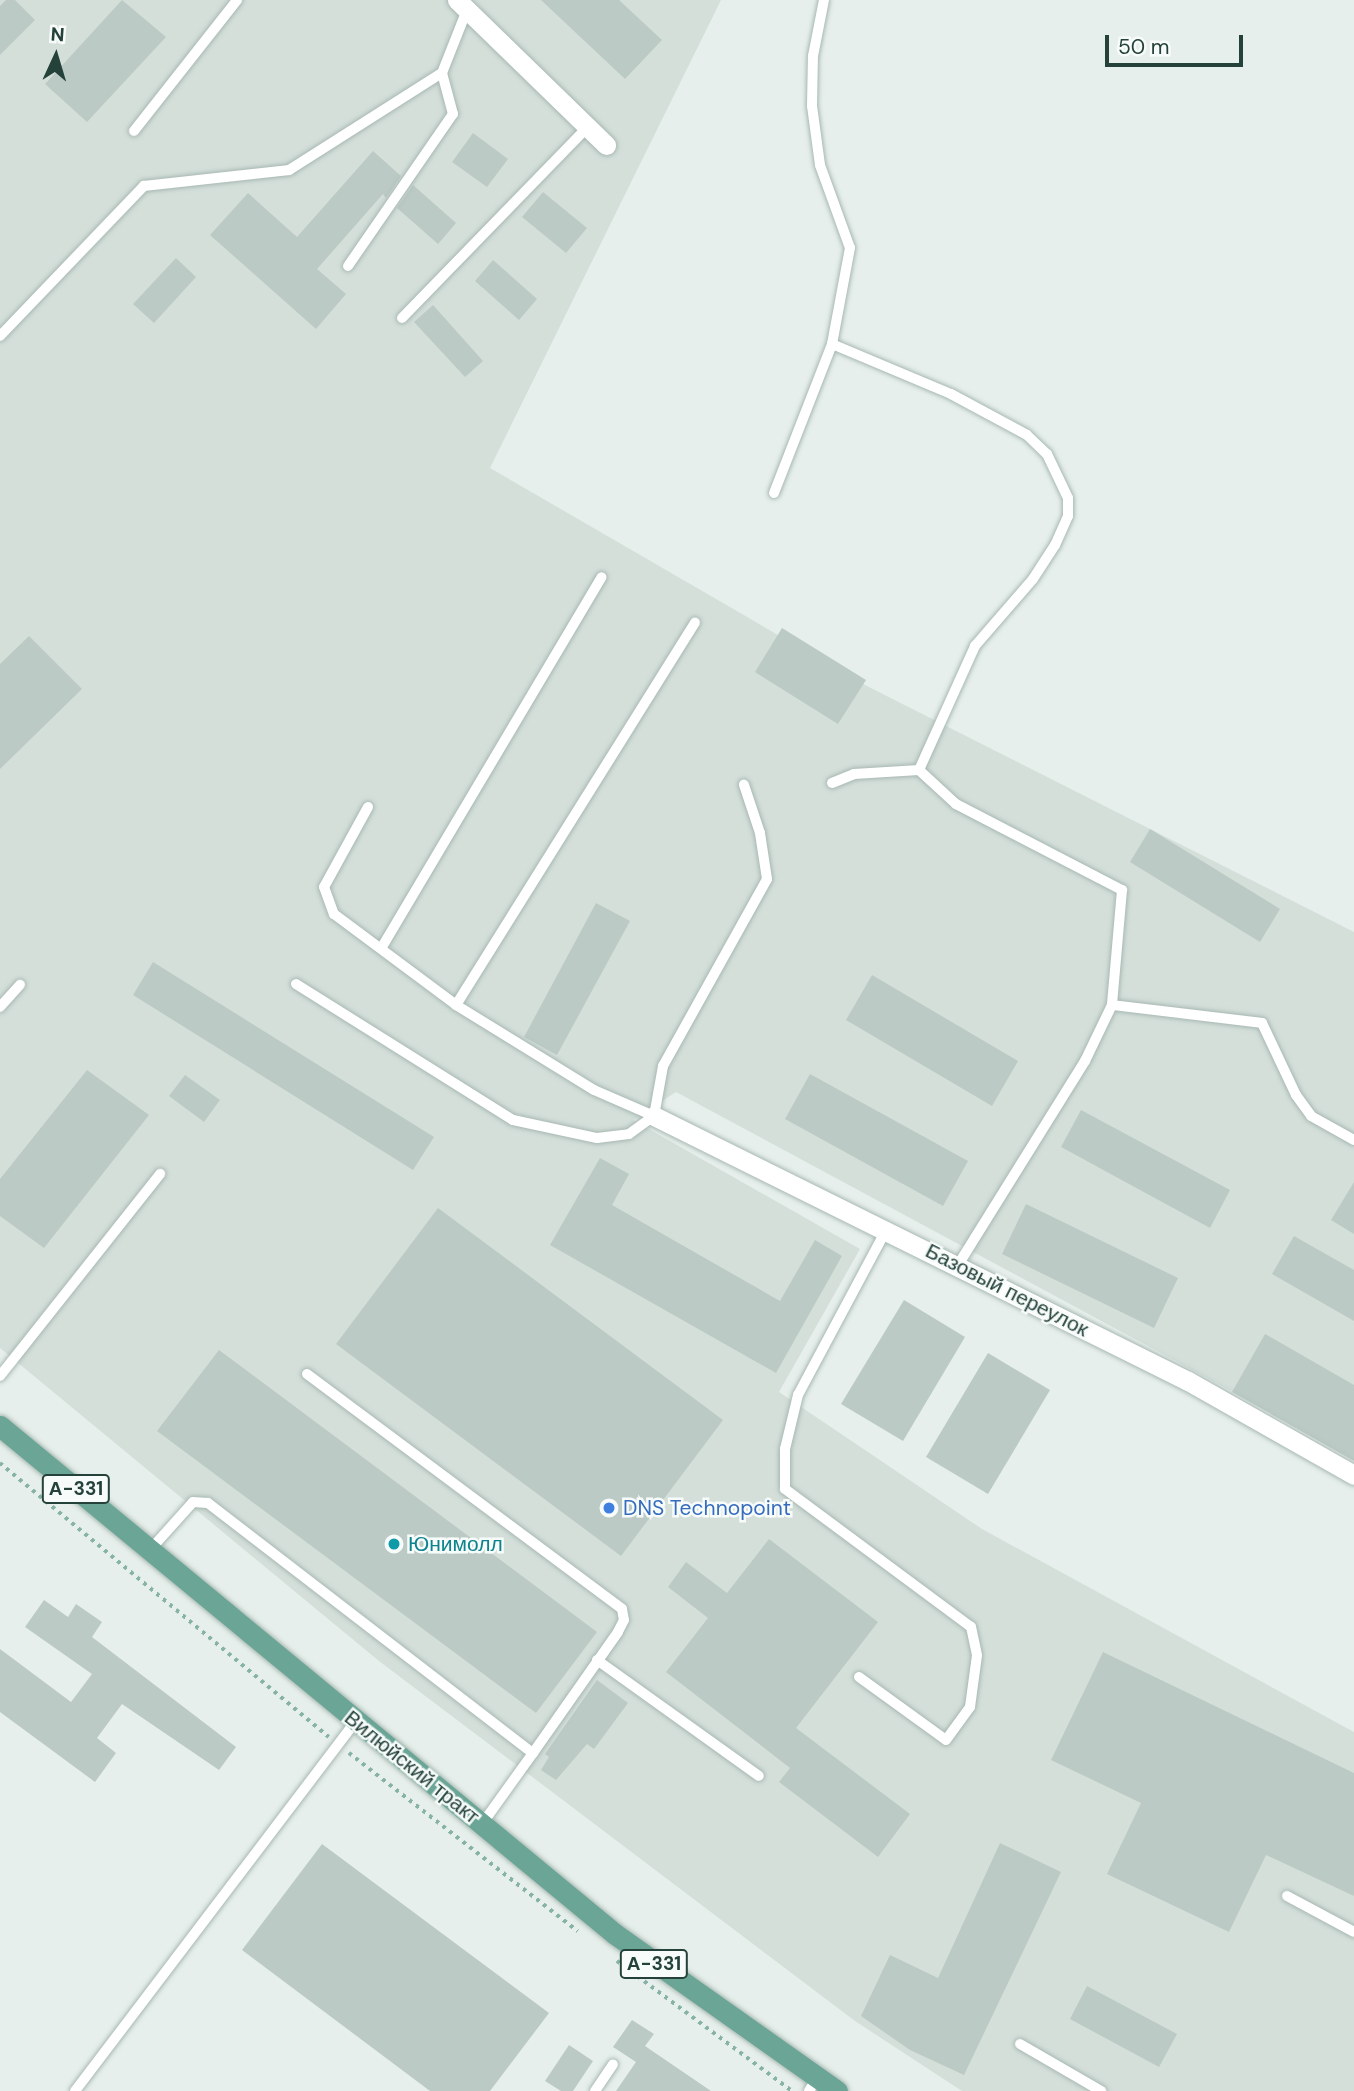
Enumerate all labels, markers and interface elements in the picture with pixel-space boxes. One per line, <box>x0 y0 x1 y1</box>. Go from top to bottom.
north arrow <box>21 21 91 91</box>
scale bar <box>1109 21 1247 65</box>
text: N <box>50 22 65 48</box>
text: 50 m <box>1118 33 1169 61</box>
street label: Базовый переулок <box>921 1238 1093 1342</box>
road number: А-331 <box>41 1474 111 1504</box>
place label: DNS Technopoint <box>623 1495 791 1521</box>
marker: DNS Technopoint <box>601 1500 617 1516</box>
place label: Юнимолл <box>408 1531 503 1557</box>
marker: Юнимолл <box>386 1536 402 1552</box>
street label: Вилюйский тракт <box>339 1705 485 1829</box>
road number: А-331 <box>619 1948 689 1980</box>

